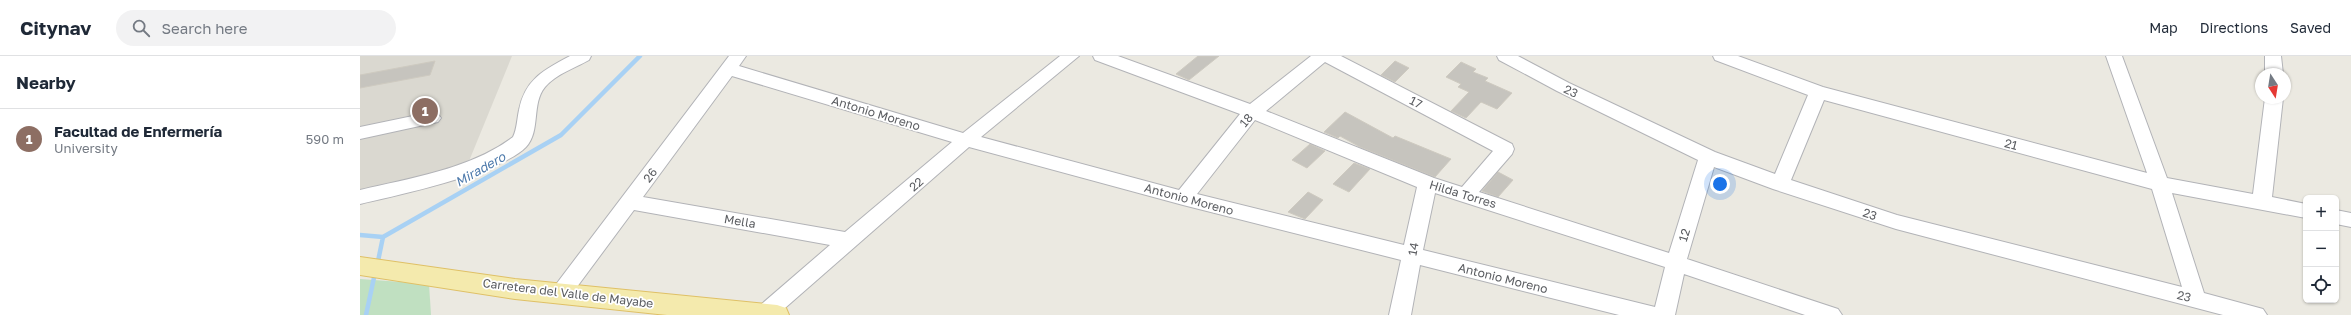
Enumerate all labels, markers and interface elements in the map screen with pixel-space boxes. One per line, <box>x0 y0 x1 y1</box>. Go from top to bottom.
search box <box>116 10 396 46</box>
text: Citynav <box>20 16 92 39</box>
icon: search <box>130 17 152 39</box>
text: Search here <box>162 19 247 37</box>
text: Map <box>2149 19 2178 36</box>
text: Directions <box>2200 19 2268 36</box>
text: Saved <box>2290 19 2331 36</box>
north arrow <box>2255 68 2291 104</box>
text: Nearby <box>16 72 76 93</box>
street label: 23 <box>1561 81 1581 101</box>
street label: Antonio Moreno <box>830 92 922 134</box>
street label: 17 <box>1407 93 1425 111</box>
pin: 1 <box>412 96 438 126</box>
street label: 18 <box>1236 110 1256 130</box>
text: Facultad de Enfermería <box>54 122 222 140</box>
text: 1 <box>26 131 32 147</box>
text: 590 m <box>306 131 344 147</box>
street label: 21 <box>2003 135 2019 153</box>
text: University <box>54 140 118 156</box>
water label: Miradero <box>452 148 509 190</box>
street label: 26 <box>640 165 660 185</box>
street label: 22 <box>906 174 926 194</box>
your location <box>1710 174 1730 194</box>
street label: Hilda Torres <box>1428 177 1498 211</box>
street label: Antonio Moreno <box>1143 180 1235 218</box>
map controls <box>2303 195 2339 303</box>
button: + <box>2303 195 2339 231</box>
street label: 23 <box>1861 205 1879 223</box>
street label: Mella <box>723 211 757 231</box>
street label: 12 <box>1675 227 1693 243</box>
button: − <box>2303 231 2339 267</box>
street label: 14 <box>1404 241 1422 257</box>
street label: Antonio Moreno <box>1457 260 1549 296</box>
button: locate <box>2303 267 2339 303</box>
street label: Carretera del Valle de Mayabe <box>482 275 654 311</box>
street label: 23 <box>2175 287 2193 305</box>

